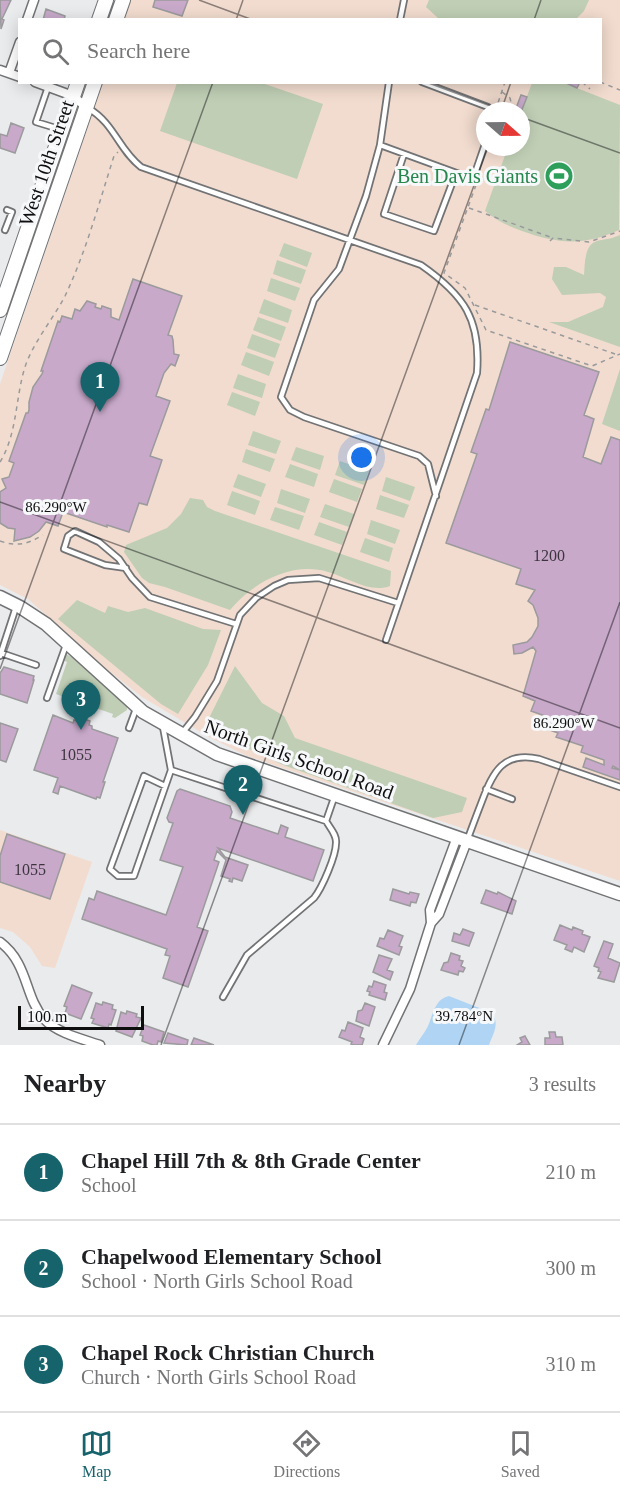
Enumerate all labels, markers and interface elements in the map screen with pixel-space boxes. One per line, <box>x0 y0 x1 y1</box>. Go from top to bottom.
search box <box>18 18 602 84</box>
icon: search <box>39 35 72 68</box>
text: Search here <box>87 38 190 63</box>
street label: West 10th Street <box>14 97 78 229</box>
north arrow <box>476 102 530 156</box>
sports icon: Ben Davis Giants <box>543 160 575 192</box>
place label: Ben Davis Giants <box>397 165 538 187</box>
pin: 1 <box>80 362 120 412</box>
your location <box>347 443 376 472</box>
text: 86.290°W <box>25 499 88 515</box>
house number: 1200 <box>533 547 565 564</box>
pin: 3 <box>62 680 100 730</box>
street label: North Girls School Road <box>202 715 396 803</box>
text: 86.290°W <box>533 715 596 731</box>
house number: 1055 <box>60 746 92 763</box>
pin: 2 <box>224 766 262 815</box>
house number: 1055 <box>14 861 46 878</box>
scale bar <box>18 1003 144 1030</box>
text: 100 m <box>27 1008 67 1025</box>
text: 39.784°N <box>435 1008 493 1024</box>
text: Nearby <box>24 1069 106 1098</box>
text: 3 results <box>529 1073 596 1095</box>
text: Chapel Hill 7th & 8th Grade Center <box>81 1148 421 1173</box>
text: 1 <box>39 1161 49 1183</box>
text: 210 m <box>545 1161 596 1183</box>
text: School <box>81 1174 137 1196</box>
text: Chapelwood Elementary School <box>81 1244 382 1269</box>
text: 2 <box>39 1257 49 1279</box>
text: 300 m <box>545 1257 596 1279</box>
text: School · North Girls School Road <box>81 1270 353 1292</box>
text: Chapel Rock Christian Church <box>81 1340 375 1365</box>
text: 3 <box>39 1353 49 1375</box>
text: 310 m <box>545 1353 596 1375</box>
text: Church · North Girls School Road <box>81 1366 356 1388</box>
tab: Map <box>80 1427 113 1481</box>
tab: Directions <box>274 1427 340 1481</box>
tab: Saved <box>501 1427 540 1481</box>

